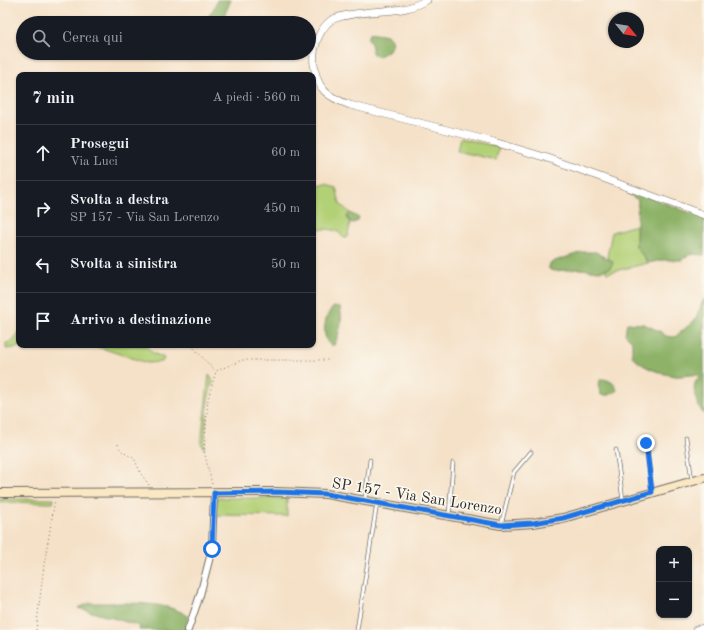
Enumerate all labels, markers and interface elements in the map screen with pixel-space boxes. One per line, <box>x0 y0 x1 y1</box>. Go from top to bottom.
north arrow <box>608 12 644 48</box>
search box <box>16 16 316 60</box>
icon: search <box>30 27 52 49</box>
text: Cerca qui <box>62 31 123 46</box>
text: 7 min <box>32 90 75 107</box>
text: A piedi · 560 m <box>212 91 300 104</box>
text: Prosegui <box>70 137 129 152</box>
icon: ahead <box>32 142 54 164</box>
text: 60 m <box>271 146 300 159</box>
text: Via Luci <box>70 155 118 168</box>
text: Svolta a destra <box>70 193 169 208</box>
icon: right <box>32 198 54 220</box>
text: 450 m <box>263 202 300 215</box>
text: SP 157 - Via San Lorenzo <box>70 211 219 224</box>
icon: left <box>32 254 54 276</box>
text: Svolta a sinistra <box>70 257 177 272</box>
text: 50 m <box>271 258 300 271</box>
icon: arrive <box>32 310 54 332</box>
text: Arrivo a destinazione <box>70 313 211 328</box>
route end <box>637 434 655 452</box>
street label: SP 157 - Via San Lorenzo <box>331 477 503 518</box>
route start <box>203 540 221 558</box>
map controls <box>656 546 692 618</box>
button: + <box>656 546 692 582</box>
button: − <box>656 582 692 618</box>

